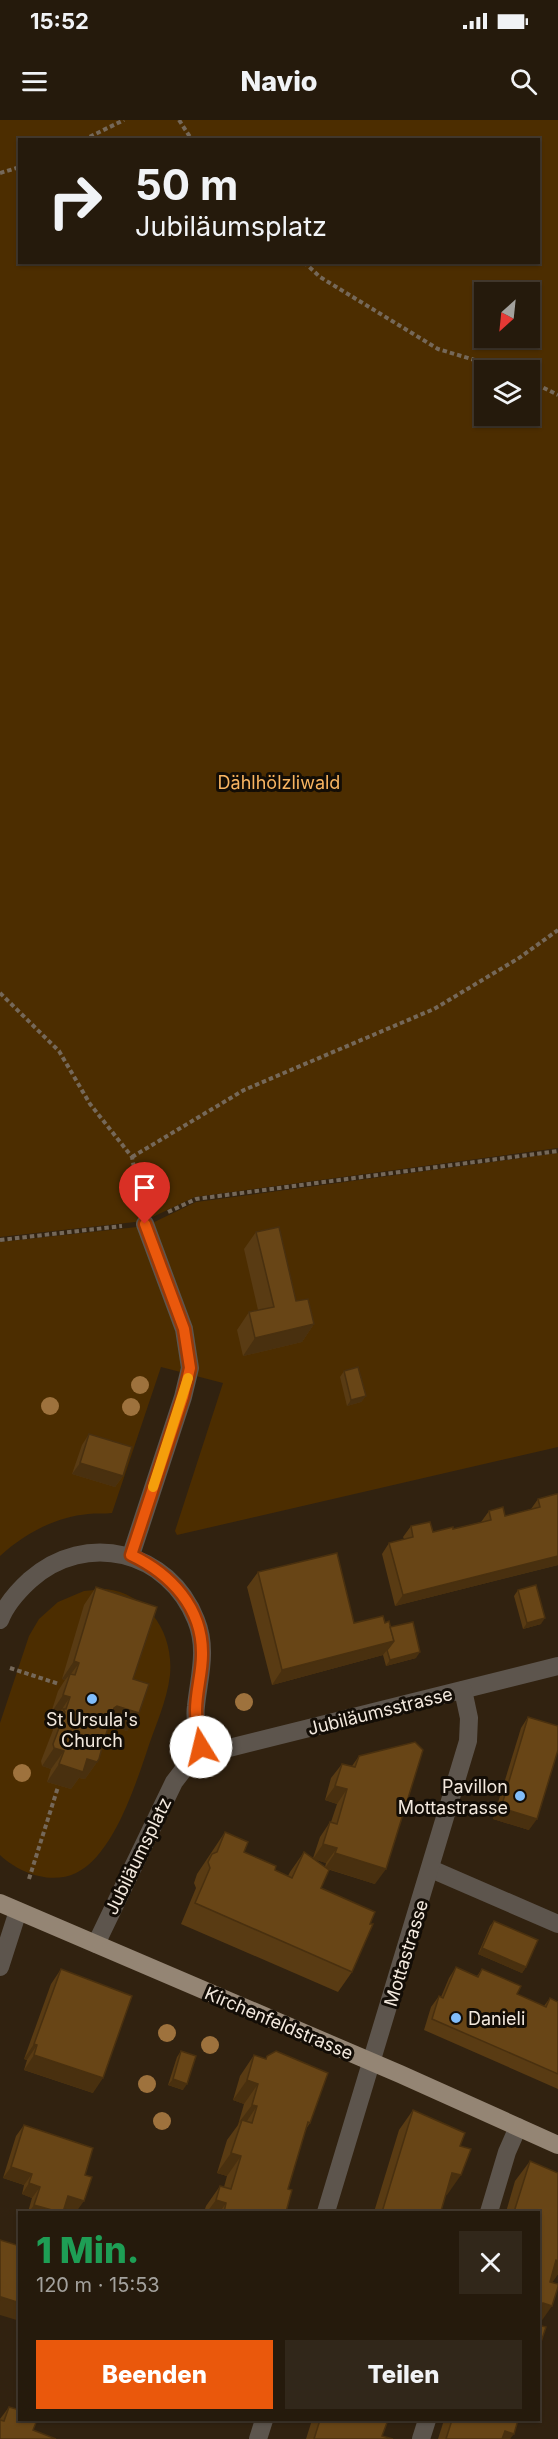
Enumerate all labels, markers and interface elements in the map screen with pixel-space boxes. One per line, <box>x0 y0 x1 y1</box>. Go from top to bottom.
text: 15:52 <box>30 8 89 34</box>
icon: menu <box>18 65 51 98</box>
text: Navio <box>240 65 318 98</box>
icon: search <box>507 65 540 98</box>
text: 50 m <box>135 159 238 210</box>
icon: right <box>36 162 114 240</box>
text: Jubiläumsplatz <box>135 210 327 243</box>
north arrow <box>474 282 540 348</box>
map controls <box>474 282 540 426</box>
button: layers <box>474 360 540 426</box>
park label: Dählhölzliwald <box>218 772 340 793</box>
pin <box>119 1162 170 1224</box>
icon: arrive <box>128 1171 161 1204</box>
street label: Jubiläumsstrasse <box>305 1683 455 1739</box>
marker: St Ursula's Church <box>85 1692 99 1706</box>
place label: St Ursula's Church <box>46 1709 138 1751</box>
position arrow <box>169 1715 233 1779</box>
place label: Pavillon Mottastrasse <box>398 1776 508 1818</box>
marker: Pavillon Mottastrasse <box>513 1789 527 1803</box>
street label: Jubiläumsplatz <box>101 1794 175 1918</box>
street label: Mottastrasse <box>380 1897 432 2009</box>
street label: Kirchenfeldstrasse <box>202 1982 356 2064</box>
place label: Danieli <box>468 2008 525 2029</box>
marker: Danieli <box>449 2011 463 2025</box>
text: 1 Min. <box>36 2228 139 2272</box>
button: close <box>459 2231 522 2294</box>
text: 120 m · 15:53 <box>36 2273 160 2297</box>
button: Beenden <box>36 2340 273 2409</box>
button: Teilen <box>285 2340 522 2409</box>

